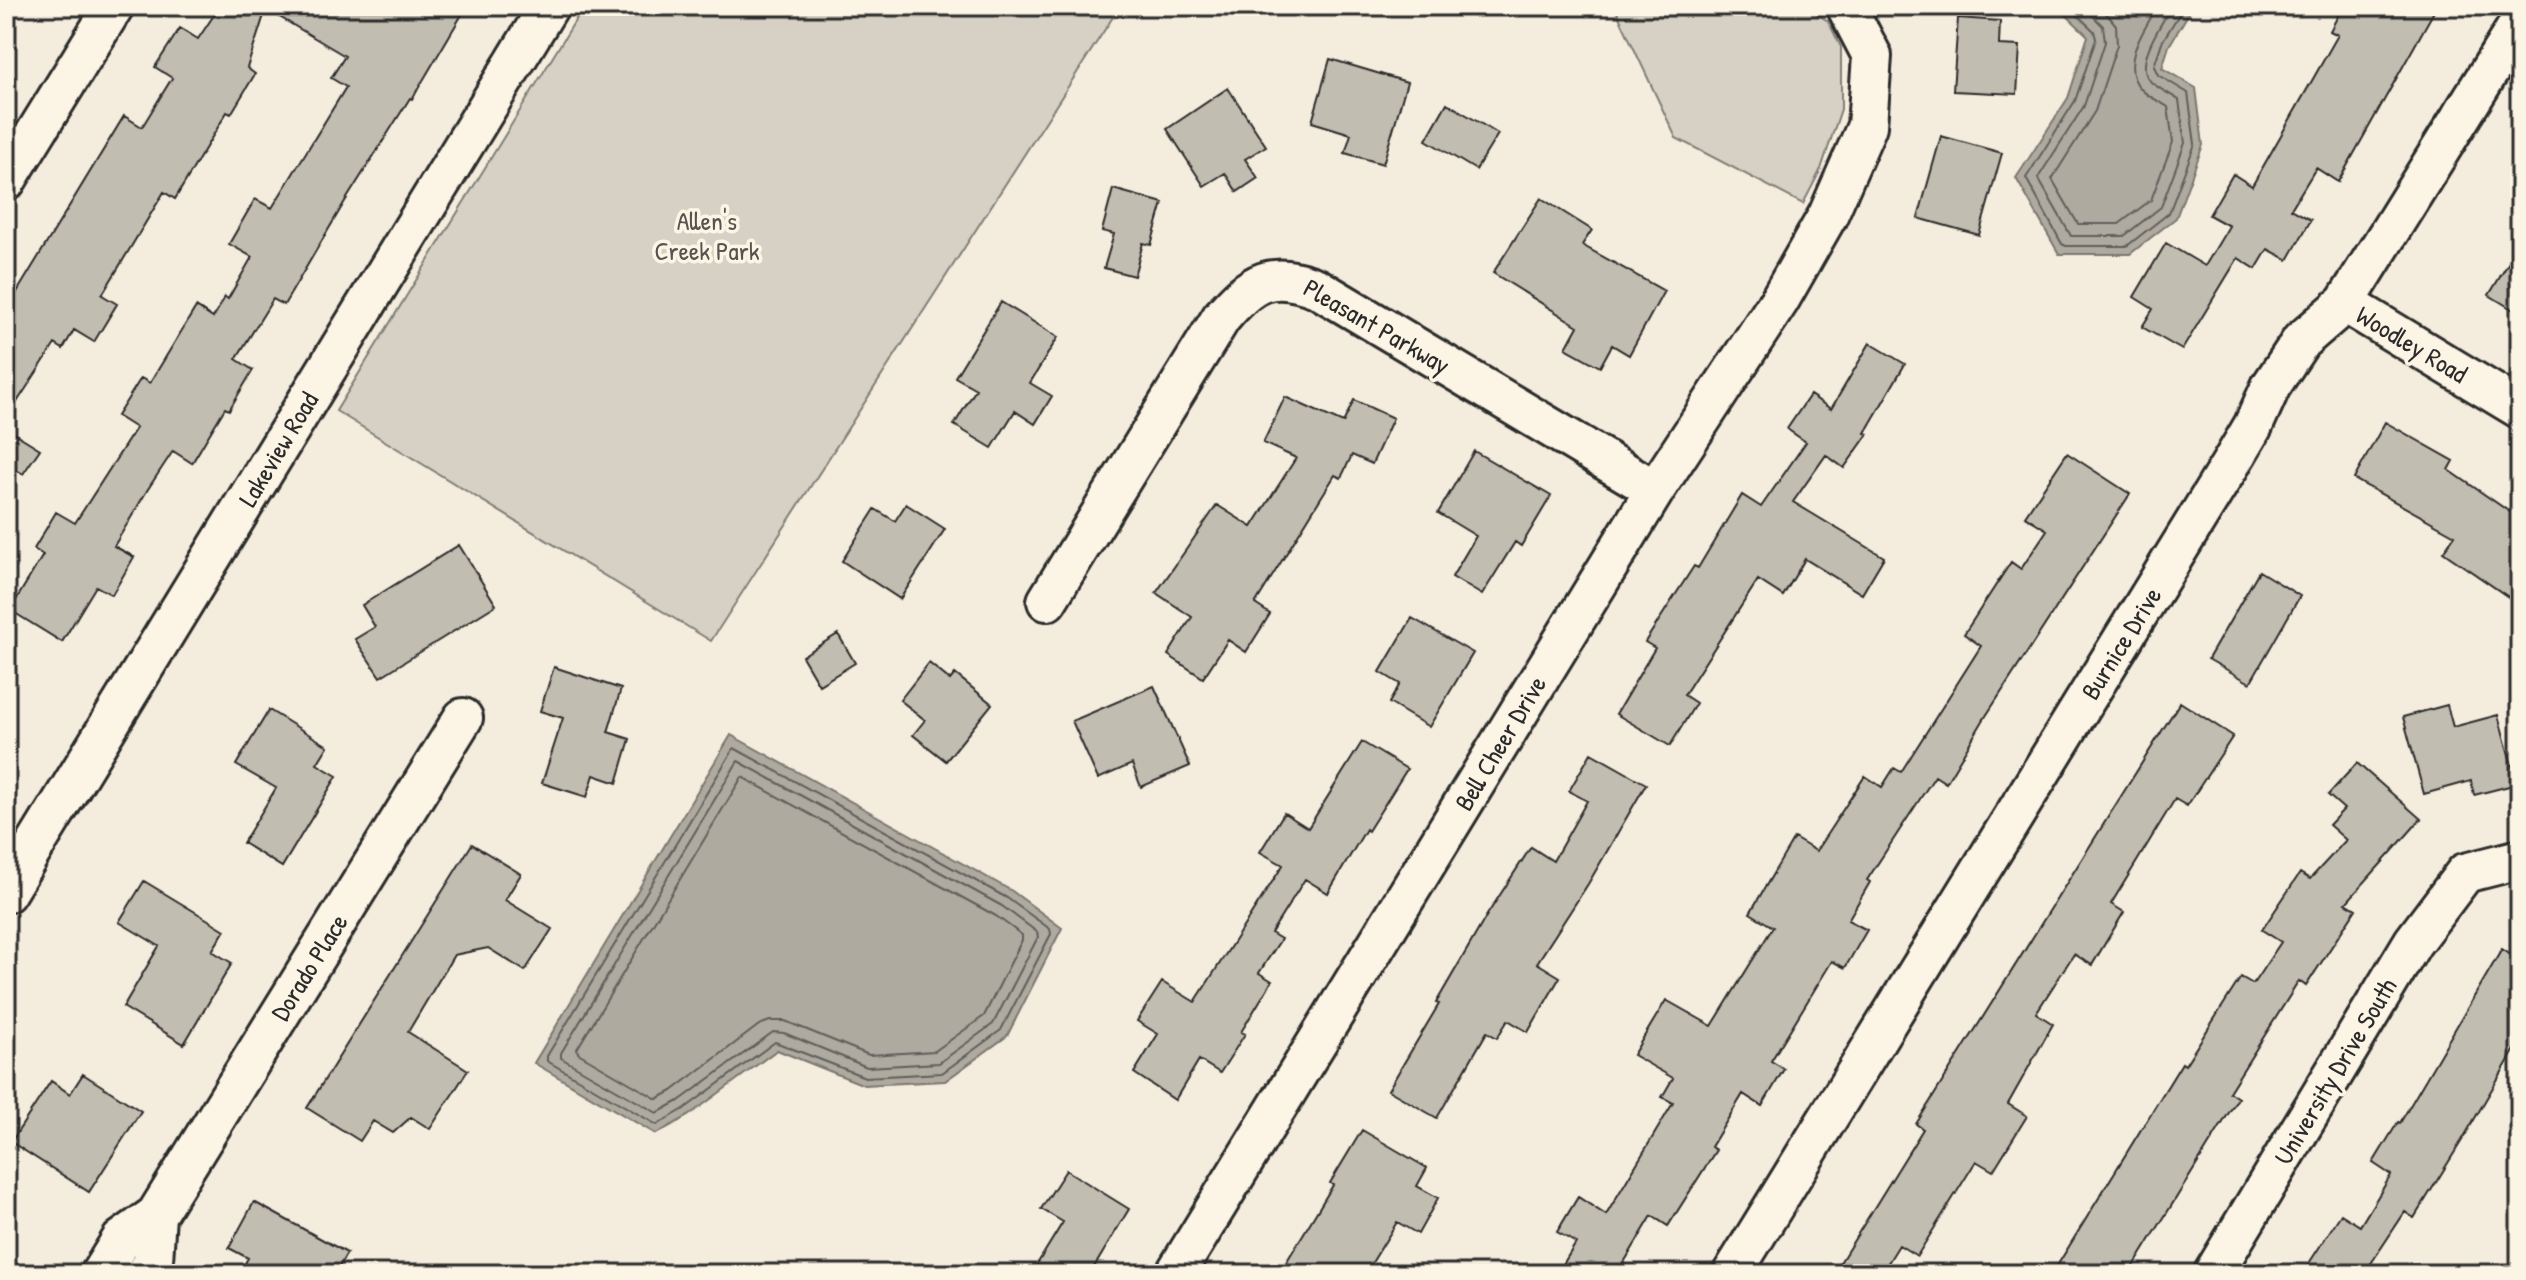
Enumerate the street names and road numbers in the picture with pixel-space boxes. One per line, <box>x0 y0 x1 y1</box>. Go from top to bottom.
street label: Pleasant Parkway <box>1297 270 1457 382</box>
street label: Woodley Road <box>2350 297 2474 391</box>
street label: Lakeview Road <box>230 385 326 513</box>
street label: Burnice Drive <box>2073 580 2169 706</box>
street label: Bell Cheer Drive <box>1446 669 1554 817</box>
street label: Dorado Place <box>262 907 356 1027</box>
street label: University Drive South <box>2265 971 2405 1171</box>

